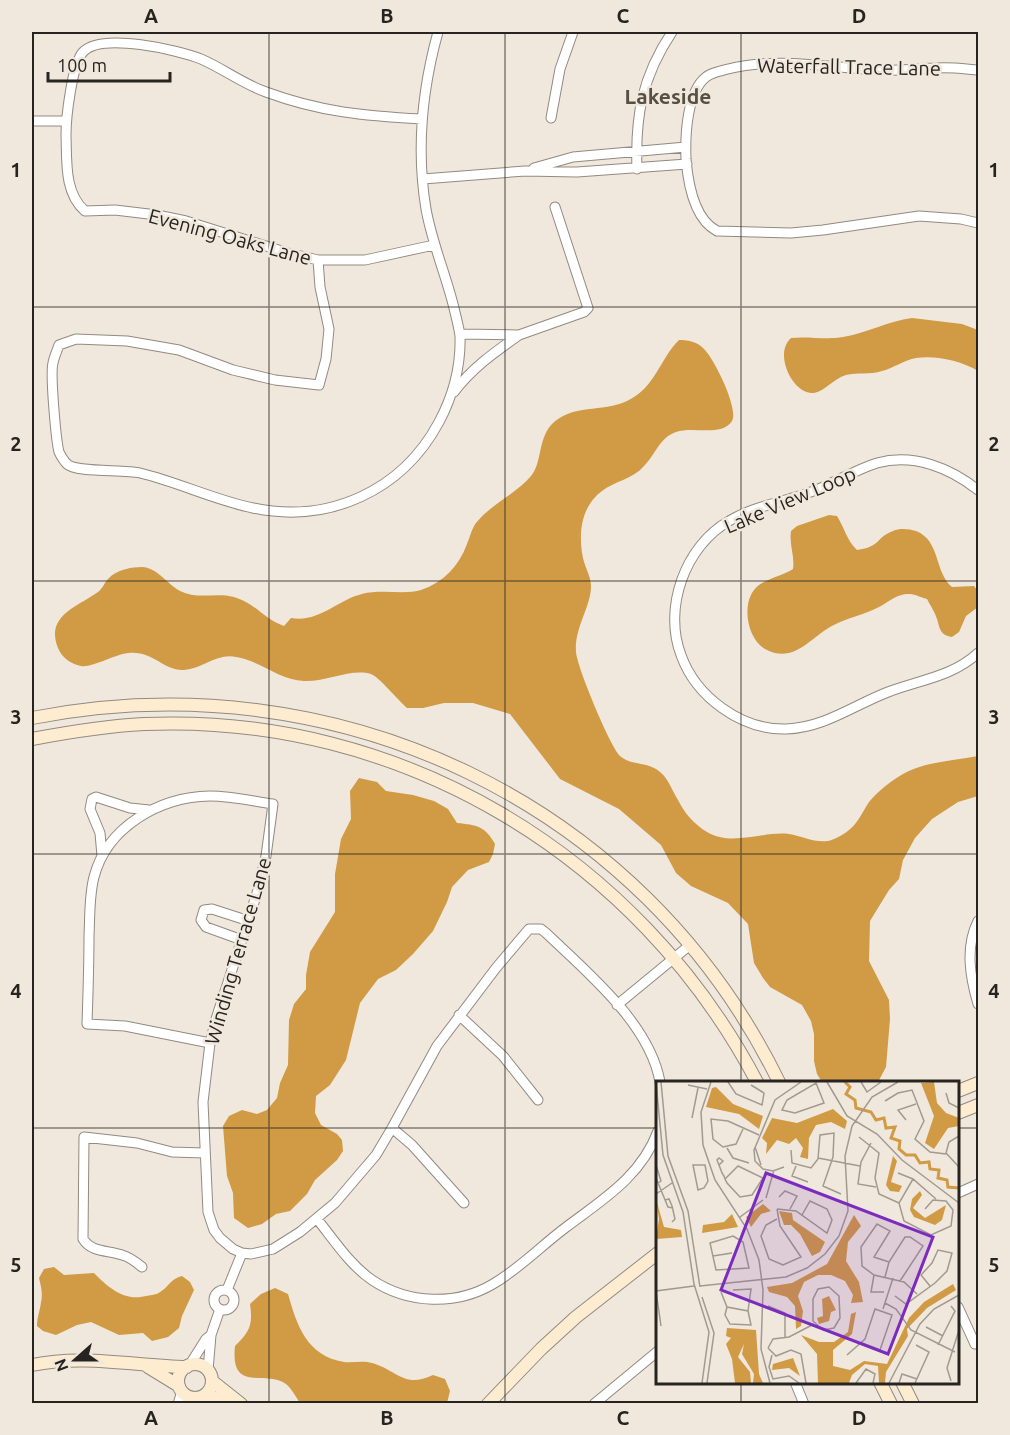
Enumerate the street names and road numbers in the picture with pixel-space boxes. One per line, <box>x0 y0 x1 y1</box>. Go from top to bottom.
street label: Waterfall Trace Lane <box>757 53 941 80</box>
street label: Evening Oaks Lane <box>146 204 314 269</box>
street label: Lake View Loop <box>721 462 859 538</box>
street label: Winding Terrace Lane <box>200 855 275 1047</box>

